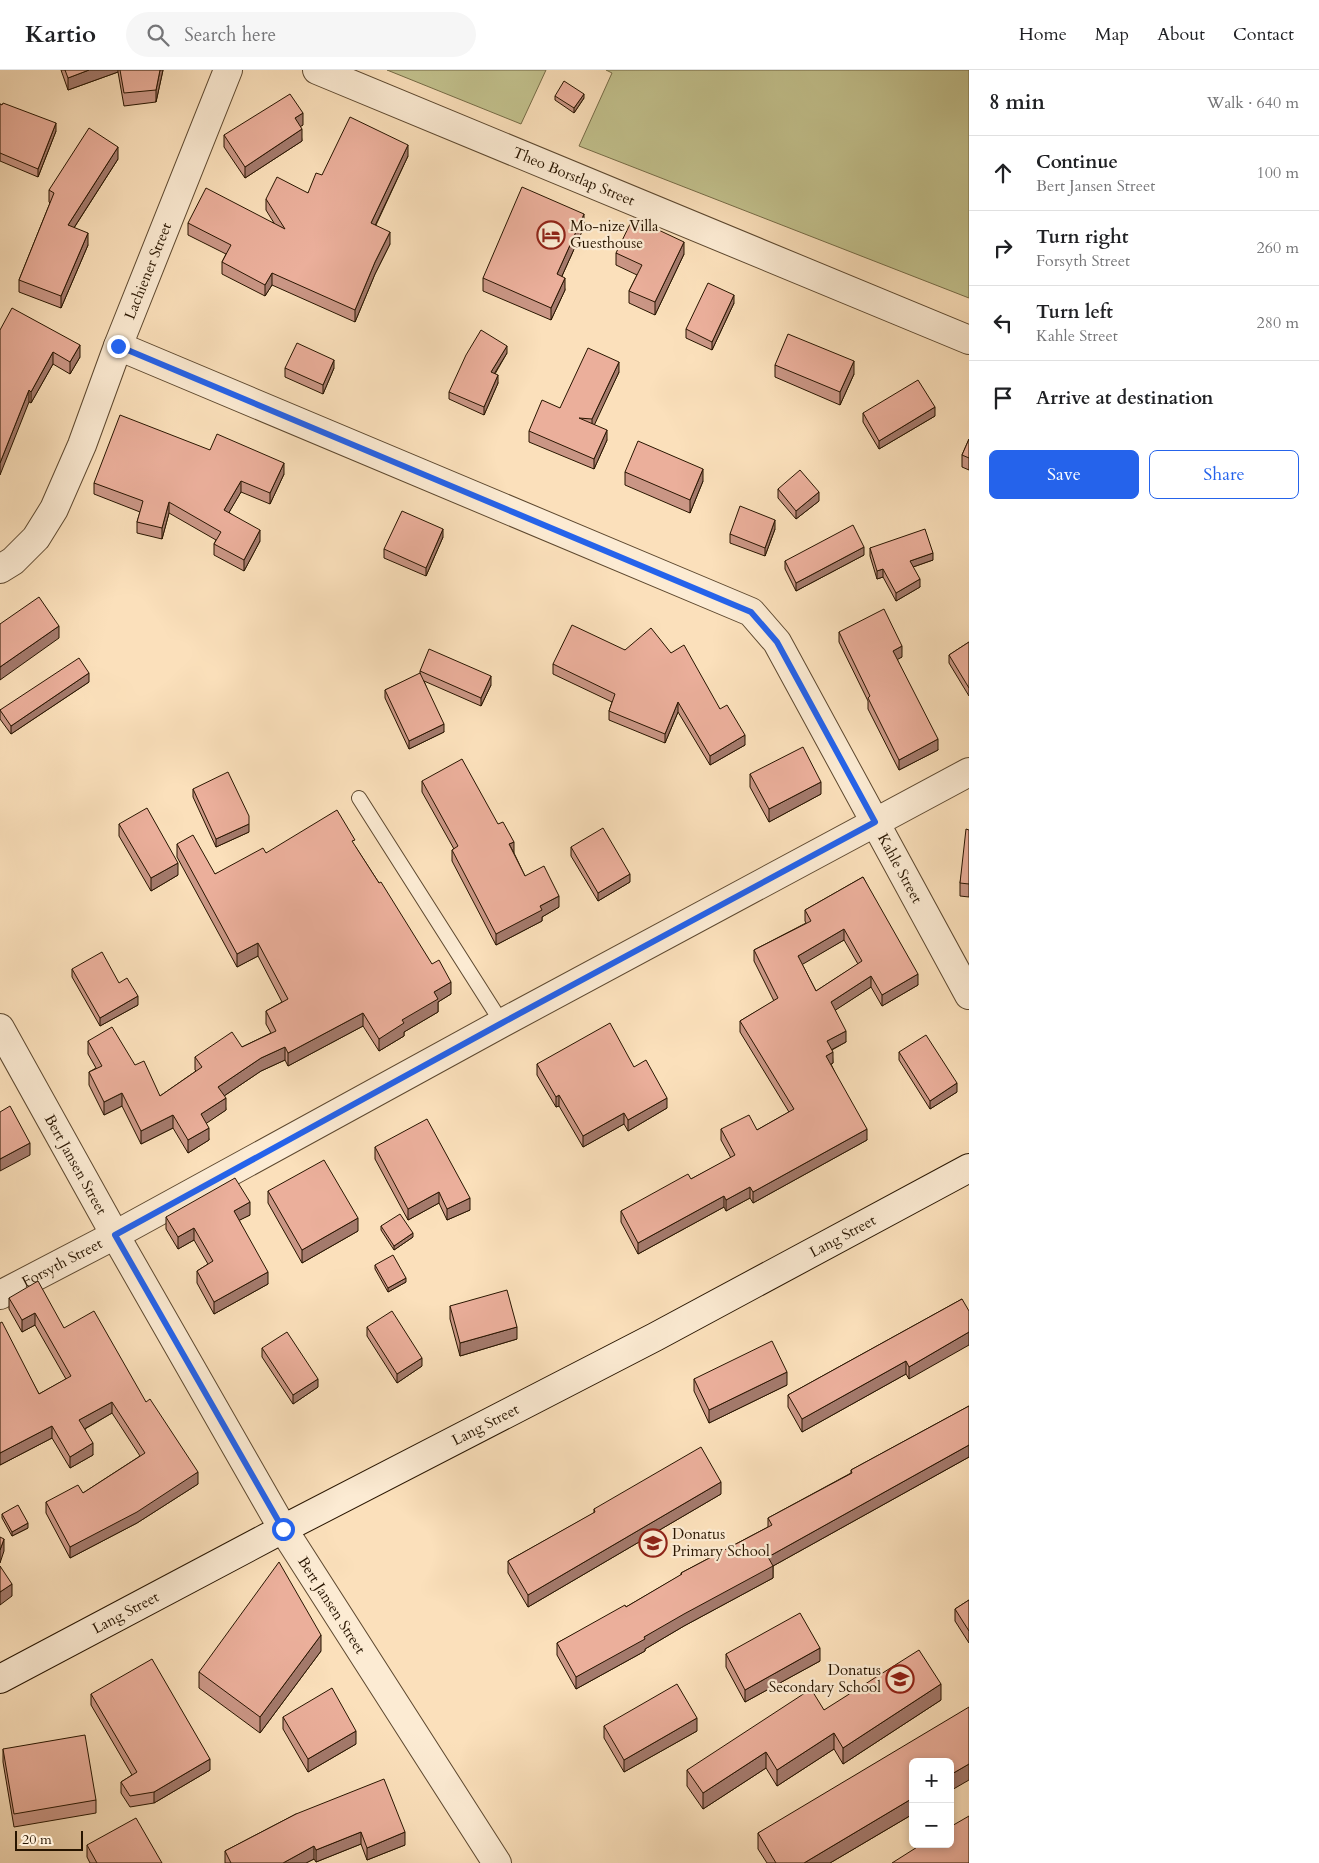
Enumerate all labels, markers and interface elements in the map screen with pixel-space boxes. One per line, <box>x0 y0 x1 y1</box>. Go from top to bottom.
search box <box>126 12 476 57</box>
text: Kartio <box>25 18 96 51</box>
icon: search <box>144 21 172 49</box>
text: Search here <box>184 22 276 48</box>
text: Home <box>1019 22 1067 47</box>
text: Map <box>1095 22 1129 47</box>
text: About <box>1157 22 1205 47</box>
text: Contact <box>1233 22 1294 47</box>
text: 8 min <box>989 88 1045 117</box>
text: Walk · 640 m <box>1207 92 1299 114</box>
street label: Theo Borstlap Street <box>510 142 638 211</box>
text: Continue <box>1036 149 1118 175</box>
icon: ahead <box>989 159 1017 187</box>
text: 100 m <box>1257 162 1299 184</box>
text: Bert Jansen Street <box>1036 175 1155 197</box>
place label: Mo-nize Villa Guesthouse <box>570 216 659 253</box>
street label: Lachiener Street <box>120 219 176 322</box>
hotel icon: Mo-nize Villa Guesthouse <box>536 220 566 250</box>
text: Turn right <box>1036 224 1128 250</box>
icon: right <box>989 234 1017 262</box>
text: 260 m <box>1257 237 1299 259</box>
text: Forsyth Street <box>1036 250 1130 272</box>
text: Turn left <box>1036 299 1113 325</box>
icon: left <box>989 309 1017 337</box>
text: 280 m <box>1257 312 1299 334</box>
text: Kahle Street <box>1036 325 1118 347</box>
route end <box>107 335 130 358</box>
icon: arrive <box>989 384 1017 412</box>
text: Arrive at destination <box>1036 385 1213 411</box>
button: Save <box>989 450 1139 499</box>
button: Share <box>1149 450 1299 499</box>
street label: Kahle Street <box>873 830 927 907</box>
street label: Bert Jansen Street <box>40 1111 112 1218</box>
street label: Lang Street <box>806 1210 880 1262</box>
street label: Forsyth Street <box>18 1233 106 1292</box>
street label: Lang Street <box>448 1399 522 1450</box>
route start <box>272 1518 295 1541</box>
place label: Donatus Primary School <box>672 1524 770 1561</box>
school or university icon: Donatus Primary School <box>638 1528 668 1558</box>
street label: Bert Jansen Street <box>293 1553 371 1658</box>
street label: Lang Street <box>89 1587 162 1638</box>
place label: Donatus Secondary School <box>769 1660 881 1697</box>
school or university icon: Donatus Secondary School <box>885 1664 915 1694</box>
map controls <box>909 1758 954 1848</box>
button: + <box>909 1758 954 1803</box>
button: − <box>909 1803 954 1848</box>
scale bar <box>15 1828 82 1851</box>
text: 20 m <box>22 1830 52 1849</box>

